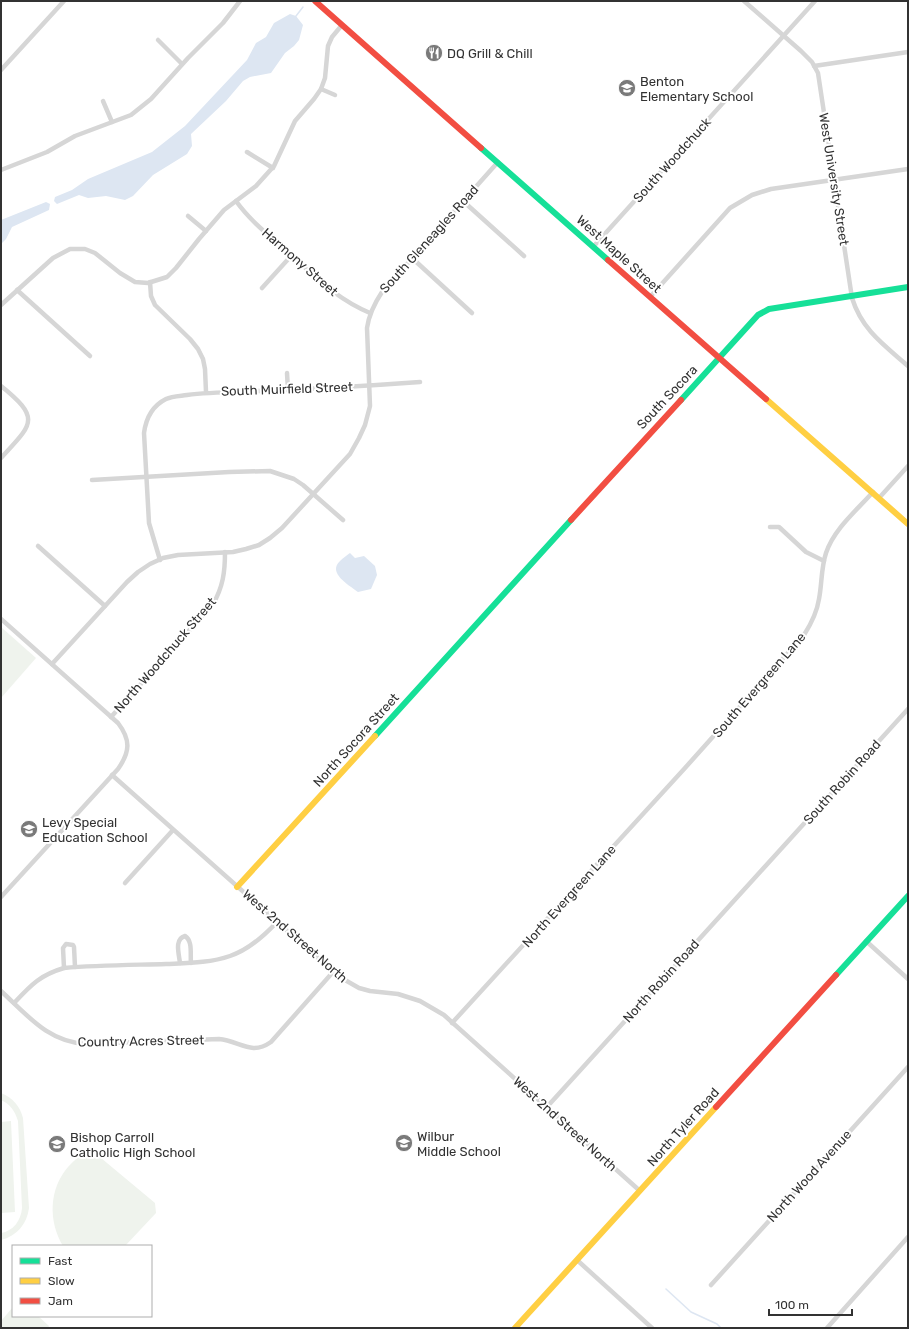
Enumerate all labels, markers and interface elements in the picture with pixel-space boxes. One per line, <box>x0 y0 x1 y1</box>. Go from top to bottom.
restaurant icon: DQ Grill & Chill <box>424 43 444 63</box>
place label: DQ Grill & Chill <box>447 46 533 61</box>
place label: Benton Elementary School <box>640 74 753 104</box>
school or university icon: Benton Elementary School <box>617 78 637 98</box>
street label: West University Street <box>816 112 852 246</box>
street label: South Woodchuck <box>630 114 714 206</box>
street label: South Gleneagles Road <box>377 182 482 297</box>
street label: West Maple Street <box>574 212 664 296</box>
street label: Harmony Street <box>259 225 341 299</box>
street label: South Socora <box>634 362 700 432</box>
street label: South Muirfield Street <box>221 379 353 399</box>
street label: North Woodchuck Street <box>111 594 219 716</box>
street label: South Evergreen Lane <box>709 629 809 741</box>
street label: North Socora Street <box>310 690 402 790</box>
street label: South Robin Road <box>800 737 884 827</box>
place label: Levy Special Education School <box>42 815 148 845</box>
school or university icon: Levy Special Education School <box>19 819 39 839</box>
street label: North Evergreen Lane <box>519 842 620 951</box>
street label: West 2nd Street North <box>240 886 350 986</box>
street label: North Robin Road <box>620 936 702 1026</box>
street label: Country Acres Street <box>78 1032 204 1050</box>
street label: West 2nd Street North <box>510 1074 620 1174</box>
street label: North Tyler Road <box>644 1085 722 1169</box>
street label: North Wood Avenue <box>764 1127 854 1225</box>
place label: Wilbur Middle School <box>417 1129 501 1159</box>
place label: Bishop Carroll Catholic High School <box>70 1130 195 1161</box>
school or university icon: Wilbur Middle School <box>394 1133 414 1153</box>
school or university icon: Bishop Carroll Catholic High School <box>47 1134 67 1154</box>
legend <box>12 1245 152 1317</box>
text: Fast <box>48 1254 72 1268</box>
text: Slow <box>48 1274 75 1288</box>
scale bar <box>769 1291 852 1317</box>
text: Jam <box>48 1294 73 1308</box>
text: 100 m <box>775 1298 809 1312</box>

